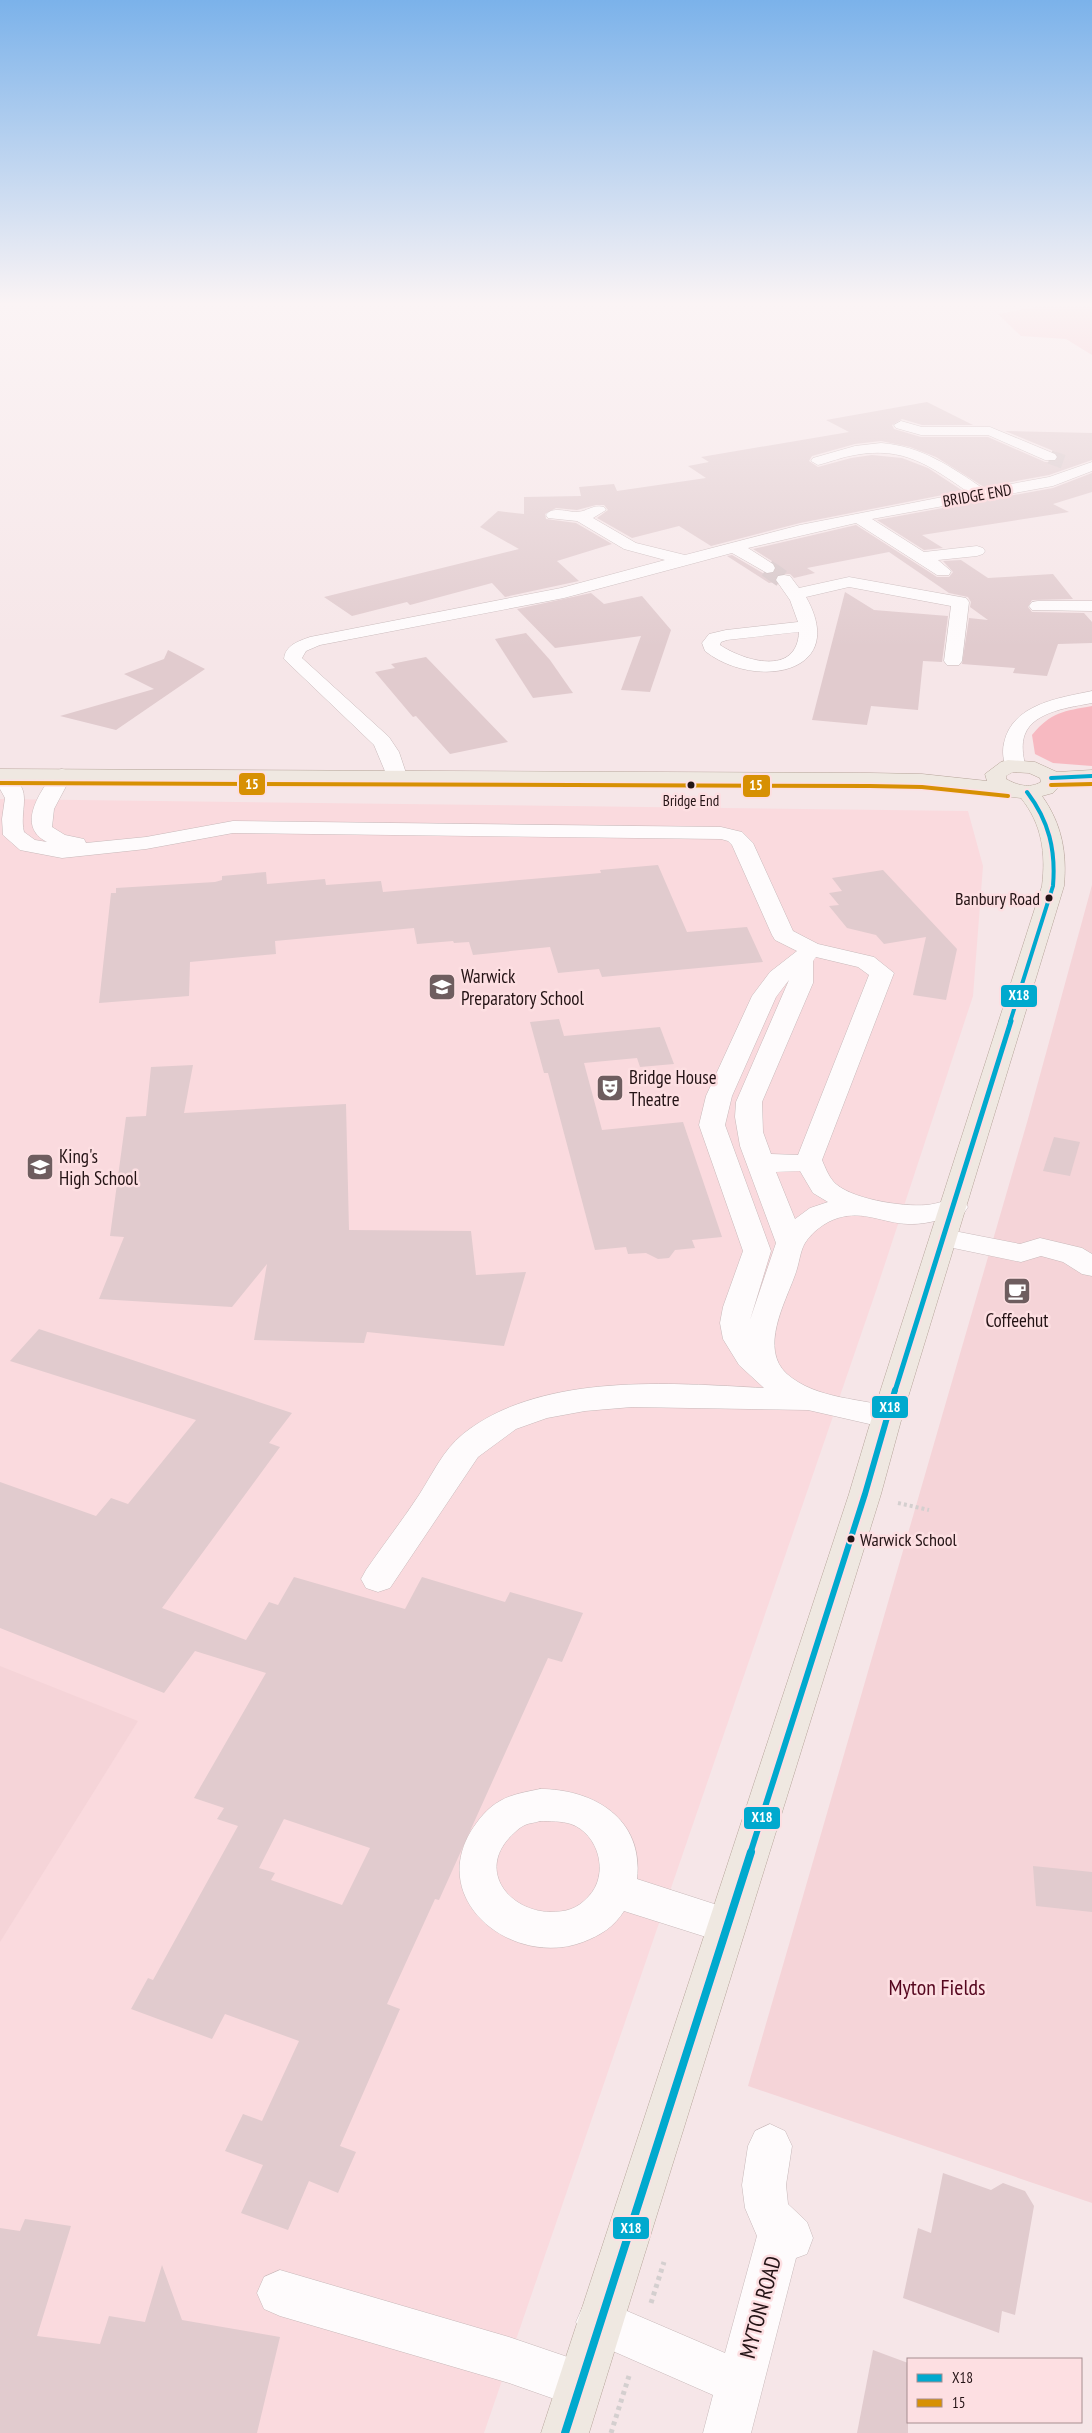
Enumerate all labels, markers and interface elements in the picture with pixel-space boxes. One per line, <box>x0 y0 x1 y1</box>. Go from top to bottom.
street label: BRIDGE END <box>941 479 1013 511</box>
line badge: 15 <box>238 772 266 796</box>
line badge: 15 <box>742 774 771 798</box>
text: 15 <box>245 775 259 793</box>
text: 15 <box>749 776 763 794</box>
marker: Bridge End <box>686 780 696 790</box>
place label: Bridge End <box>663 791 719 810</box>
place label: Banbury Road <box>955 887 1040 910</box>
marker: Banbury Road <box>1044 893 1054 903</box>
place label: Warwick Preparatory School <box>461 964 585 1010</box>
school or university icon: Warwick Preparatory School <box>427 972 457 1002</box>
line badge: X18 <box>1000 984 1038 1008</box>
text: X18 <box>1009 986 1029 1004</box>
place label: Bridge House Theatre <box>629 1065 717 1111</box>
theatre icon: Bridge House Theatre <box>595 1073 625 1103</box>
place label: King's High School <box>59 1144 139 1190</box>
school or university icon: King's High School <box>25 1152 55 1182</box>
cafe icon: Coffeehut <box>1002 1276 1032 1306</box>
place label: Coffeehut <box>985 1308 1049 1332</box>
line badge: X18 <box>871 1395 909 1419</box>
text: X18 <box>880 1398 900 1416</box>
place label: Warwick School <box>860 1528 958 1551</box>
marker: Warwick School <box>846 1534 856 1544</box>
line badge: X18 <box>743 1806 781 1830</box>
text: X18 <box>752 1808 772 1826</box>
park label: Myton Fields <box>888 1973 986 2001</box>
line badge: X18 <box>612 2216 650 2240</box>
text: X18 <box>621 2219 641 2237</box>
street label: MYTON ROAD <box>733 2253 787 2361</box>
legend <box>907 2358 1082 2423</box>
text: X18 <box>952 2368 973 2387</box>
text: 15 <box>952 2393 966 2412</box>

